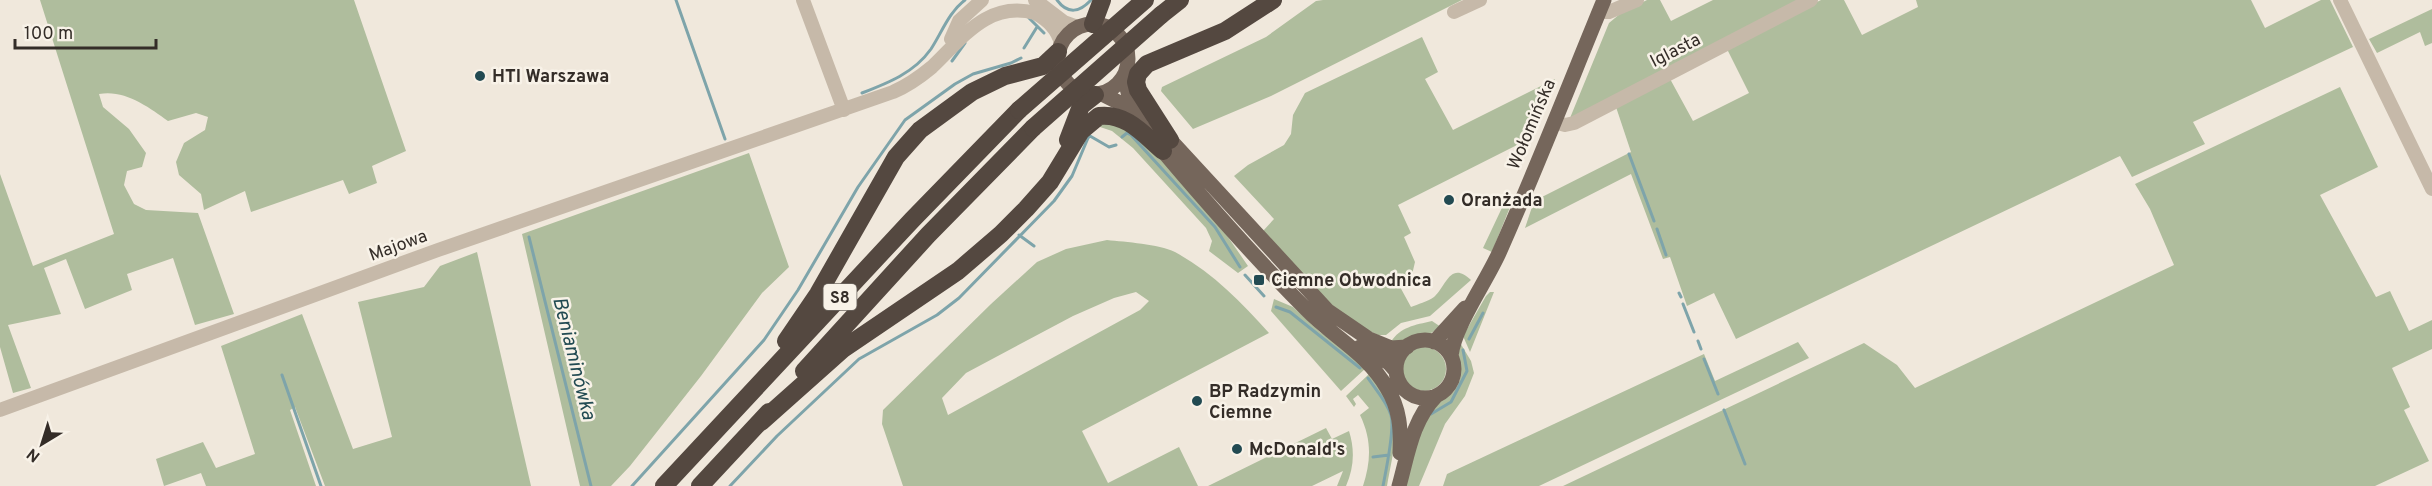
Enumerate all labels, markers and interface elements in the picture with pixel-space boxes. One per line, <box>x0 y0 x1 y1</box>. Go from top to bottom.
scale bar <box>15 12 156 50</box>
text: 100 m <box>24 23 73 46</box>
street label: Iglasta <box>1646 29 1705 74</box>
place label: HTI Warszawa <box>492 66 609 89</box>
marker: HTI Warszawa <box>473 69 487 83</box>
street label: Wołomińska <box>1503 76 1562 173</box>
place label: Oranżada <box>1461 190 1542 213</box>
marker: Oranżada <box>1442 193 1456 207</box>
street label: Majowa <box>366 225 431 268</box>
place label: Ciemne Obwodnica <box>1271 270 1432 293</box>
marker: Ciemne Obwodnica <box>1252 273 1266 287</box>
road number: S8 <box>824 284 856 310</box>
water label: Beniaminówka <box>545 294 601 423</box>
place label: BP Radzymin Ciemne <box>1209 381 1321 425</box>
marker: BP Radzymin Ciemne <box>1190 394 1204 408</box>
north arrow <box>12 414 72 474</box>
place label: McDonald's <box>1249 439 1345 462</box>
marker: McDonald's <box>1230 442 1244 456</box>
text: N <box>23 443 45 466</box>

